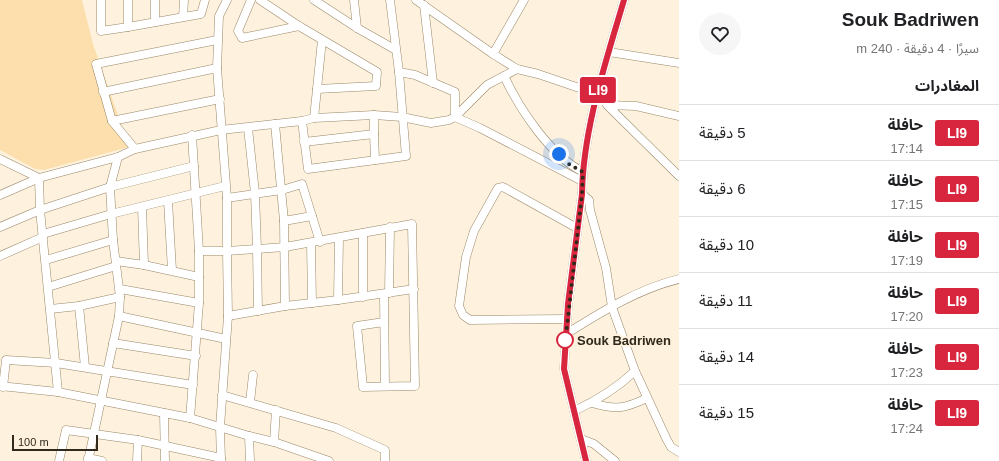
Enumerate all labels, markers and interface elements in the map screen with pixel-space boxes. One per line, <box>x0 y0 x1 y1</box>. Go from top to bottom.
text: Souk Badriwen <box>842 9 979 30</box>
button: heart <box>699 13 741 55</box>
text: سيرًا · 4 دقيقة · 240 m <box>856 41 979 56</box>
line badge: LI9 <box>575 77 621 103</box>
text: المغادرات <box>915 77 979 94</box>
text: LI9 <box>588 82 608 98</box>
text: حافلة <box>888 116 923 133</box>
text: 5 دقيقة <box>699 124 746 141</box>
text: LI9 <box>947 125 967 141</box>
text: 17:14 <box>890 141 923 156</box>
your location <box>549 144 569 164</box>
text: حافلة <box>888 172 923 189</box>
text: 6 دقيقة <box>699 180 746 197</box>
text: LI9 <box>947 181 967 197</box>
text: 17:15 <box>890 197 923 212</box>
text: حافلة <box>888 228 923 245</box>
text: 10 دقيقة <box>699 236 754 253</box>
text: LI9 <box>947 237 967 253</box>
text: 17:19 <box>890 253 923 268</box>
text: حافلة <box>888 284 923 301</box>
text: 11 دقيقة <box>699 292 753 309</box>
text: LI9 <box>947 293 967 309</box>
text: 17:20 <box>890 309 923 324</box>
marker: Souk Badriwen <box>556 331 574 349</box>
place label: Souk Badriwen <box>577 333 671 348</box>
text: حافلة <box>888 340 923 357</box>
text: 14 دقيقة <box>699 348 754 365</box>
text: LI9 <box>947 349 967 365</box>
text: 17:23 <box>890 365 923 380</box>
text: حافلة <box>888 396 923 413</box>
text: 15 دقيقة <box>699 404 754 421</box>
text: LI9 <box>947 405 967 421</box>
text: 17:24 <box>890 421 923 436</box>
scale bar <box>12 433 98 452</box>
text: 100 m <box>18 436 49 448</box>

